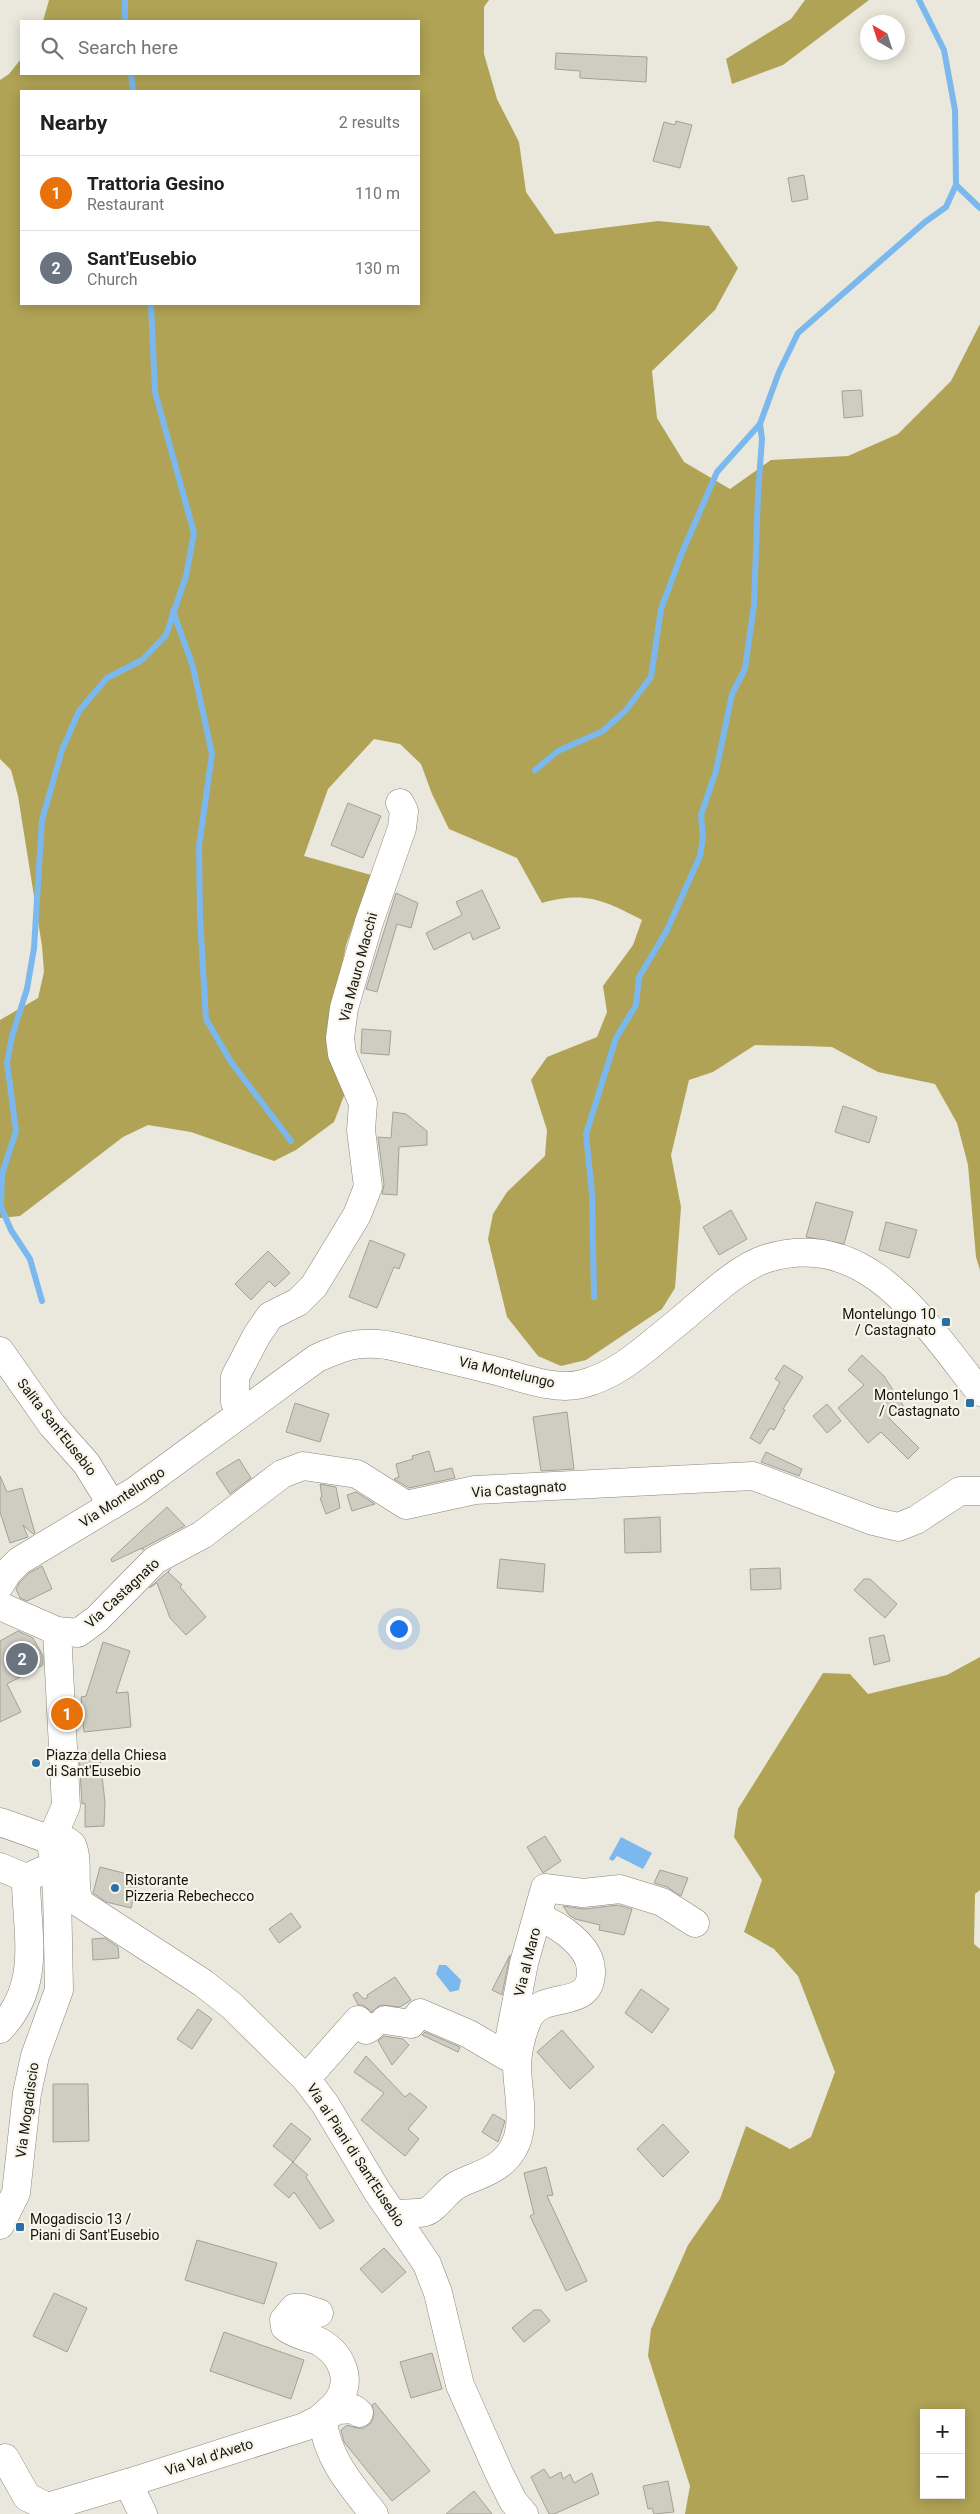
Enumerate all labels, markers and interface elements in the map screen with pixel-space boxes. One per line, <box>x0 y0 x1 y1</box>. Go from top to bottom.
north arrow <box>860 15 905 60</box>
search box <box>20 20 420 75</box>
icon: search <box>38 34 66 62</box>
text: Search here <box>78 36 178 59</box>
text: Nearby <box>40 111 107 135</box>
text: 2 results <box>339 113 400 132</box>
text: Trattoria Gesino <box>87 172 225 195</box>
text: 1 <box>51 184 61 203</box>
text: 110 m <box>355 184 400 203</box>
text: Restaurant <box>87 195 164 214</box>
text: Sant'Eusebio <box>87 247 197 270</box>
text: 2 <box>51 259 61 278</box>
text: 130 m <box>355 259 400 278</box>
text: Church <box>87 270 138 289</box>
street label: Via Mauro Macchi <box>336 911 380 1023</box>
place label: Montelungo 10 / Castagnato <box>842 1306 936 1338</box>
marker: Montelungo 10 / Castagnato <box>940 1316 952 1328</box>
street label: Via Montelungo <box>457 1353 557 1391</box>
street label: Salita Sant'Eusebio <box>14 1375 100 1479</box>
place label: Montelungo 1 / Castagnato <box>874 1387 960 1419</box>
marker: Montelungo 1 / Castagnato <box>964 1397 976 1409</box>
street label: Via Montelungo <box>77 1464 167 1530</box>
street label: Via Castagnato <box>471 1478 567 1500</box>
street label: Via Castagnato <box>82 1555 162 1631</box>
your location <box>386 1616 412 1642</box>
pin: 2 <box>6 1640 38 1678</box>
pin: 1 <box>51 1695 83 1733</box>
place label: Piazza della Chiesa di Sant'Eusebio <box>46 1747 167 1779</box>
marker: Piazza della Chiesa di Sant'Eusebio <box>30 1757 42 1769</box>
place label: Ristorante Pizzeria Rebechecco <box>125 1872 254 1904</box>
marker: Ristorante Pizzeria Rebechecco <box>109 1882 121 1894</box>
street label: Via al Maro <box>511 1926 543 1998</box>
street label: Via Mogadiscio <box>12 2061 42 2159</box>
street label: Via ai Piani di Sant'Eusebio <box>304 2080 408 2230</box>
place label: Mogadiscio 13 / Piani di Sant'Eusebio <box>30 2211 159 2243</box>
marker: Mogadiscio 13 / Piani di Sant'Eusebio <box>14 2221 26 2233</box>
map controls <box>920 2409 965 2499</box>
button: + <box>920 2409 965 2454</box>
street label: Via Val d'Aveto <box>163 2435 255 2479</box>
button: − <box>920 2454 965 2499</box>

